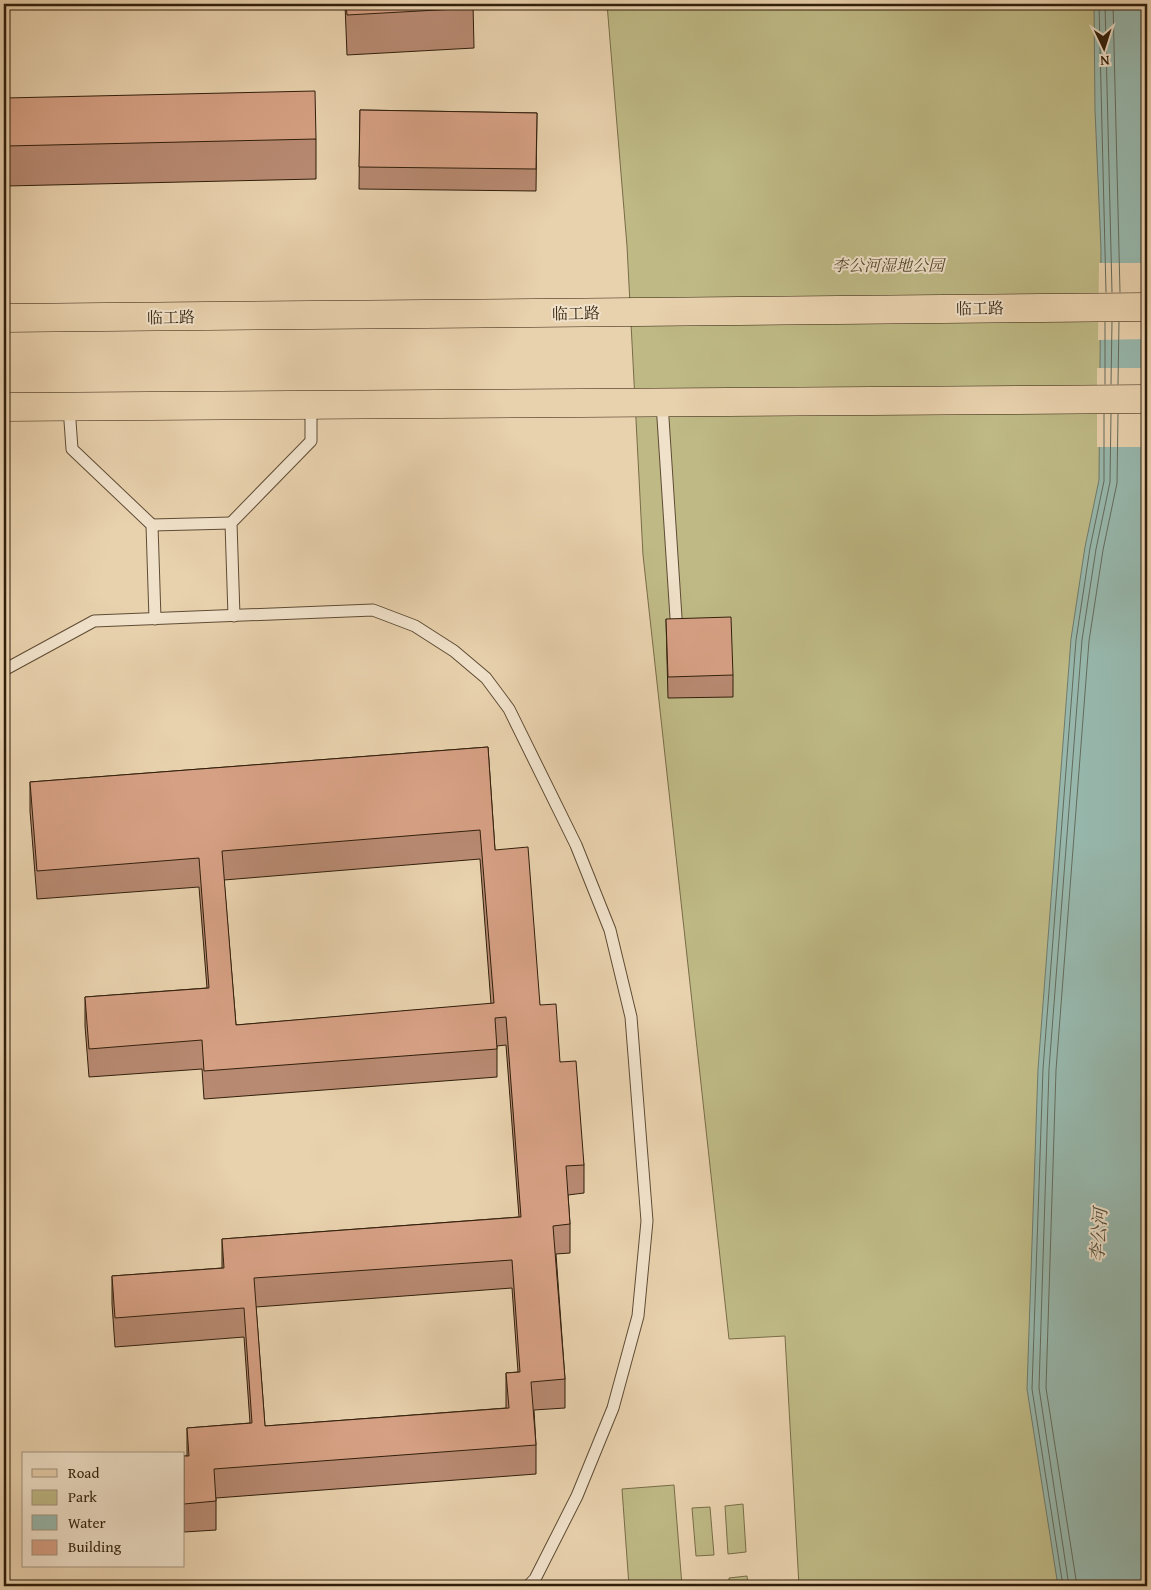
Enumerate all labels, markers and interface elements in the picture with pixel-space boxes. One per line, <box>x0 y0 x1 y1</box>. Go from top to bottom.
north arrow <box>1078 22 1128 72</box>
text: N <box>1099 51 1110 71</box>
park label: 李公河湿地公园 <box>832 253 947 277</box>
street label: 临工路 <box>956 296 1004 320</box>
street label: 临工路 <box>552 301 600 325</box>
street label: 临工路 <box>147 305 195 329</box>
water label: 李公河 <box>1083 1204 1114 1263</box>
legend <box>22 1452 185 1568</box>
text: Road <box>68 1462 99 1483</box>
text: Park <box>68 1486 97 1507</box>
text: Water <box>68 1512 106 1533</box>
text: Building <box>68 1536 122 1557</box>

